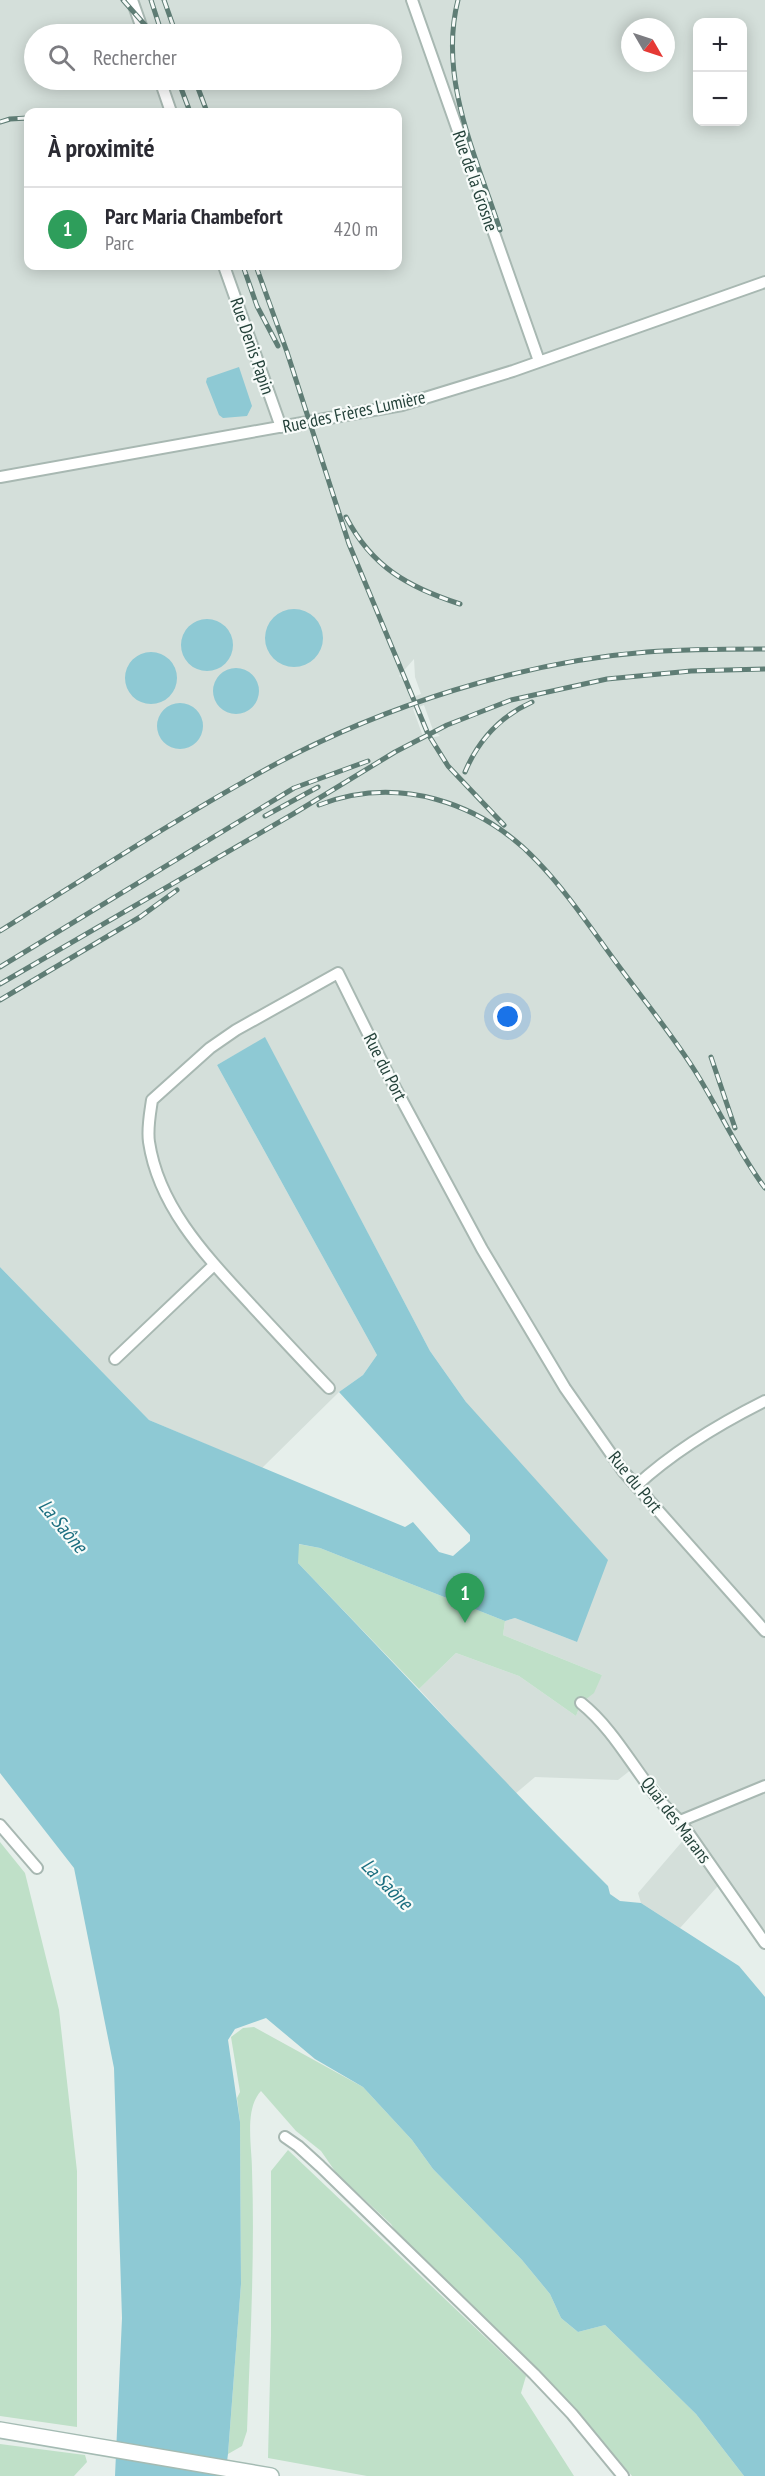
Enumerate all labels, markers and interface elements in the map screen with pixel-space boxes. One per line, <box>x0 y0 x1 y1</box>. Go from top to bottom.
north arrow <box>621 18 675 72</box>
map controls <box>693 18 747 126</box>
button: + <box>693 18 747 72</box>
search box <box>24 24 402 90</box>
icon: search <box>45 41 78 74</box>
text: Rechercher <box>93 43 177 71</box>
button: − <box>693 72 747 126</box>
street label: Rue de la Grosne <box>448 127 503 234</box>
text: À proximité <box>48 131 155 164</box>
text: Parc Maria Chambefort <box>105 202 283 230</box>
text: 1 <box>63 216 72 242</box>
text: 420 m <box>334 216 378 242</box>
text: Parc <box>105 230 134 256</box>
street label: Rue Denis Papin <box>225 294 280 397</box>
street label: Rue des Frères Lumière <box>280 385 427 438</box>
your location <box>493 1002 522 1031</box>
street label: Rue du Port <box>359 1029 412 1104</box>
street label: Rue du Port <box>604 1446 667 1517</box>
water label: La Saône <box>33 1494 94 1560</box>
pin: 1 <box>446 1574 484 1623</box>
street label: Quai des Marans <box>636 1772 716 1868</box>
water label: La Saône <box>356 1853 420 1917</box>

